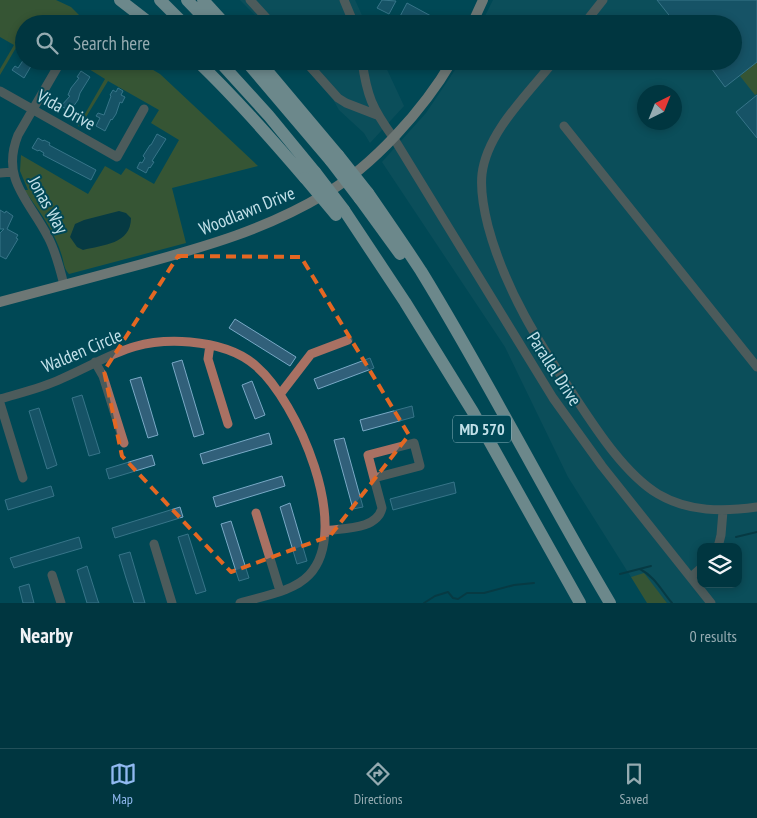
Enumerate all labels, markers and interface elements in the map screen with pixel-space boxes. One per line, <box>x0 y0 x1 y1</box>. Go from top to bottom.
search box <box>15 15 742 70</box>
icon: search <box>33 29 61 57</box>
text: Search here <box>73 31 150 55</box>
street label: Vida Drive <box>32 84 100 135</box>
north arrow <box>637 85 682 130</box>
street label: Jonas Way <box>23 171 74 238</box>
street label: Woodlawn Drive <box>196 181 298 240</box>
street label: Walden Circle <box>38 323 125 378</box>
street label: Parallel Drive <box>522 327 587 410</box>
road number: MD 570 <box>453 416 511 442</box>
map controls <box>697 543 742 588</box>
button: layers <box>697 543 742 588</box>
text: Nearby <box>20 622 73 649</box>
text: 0 results <box>690 626 737 646</box>
tab: Map <box>109 760 137 808</box>
tab: Directions <box>354 760 402 808</box>
tab: Saved <box>620 760 648 808</box>

